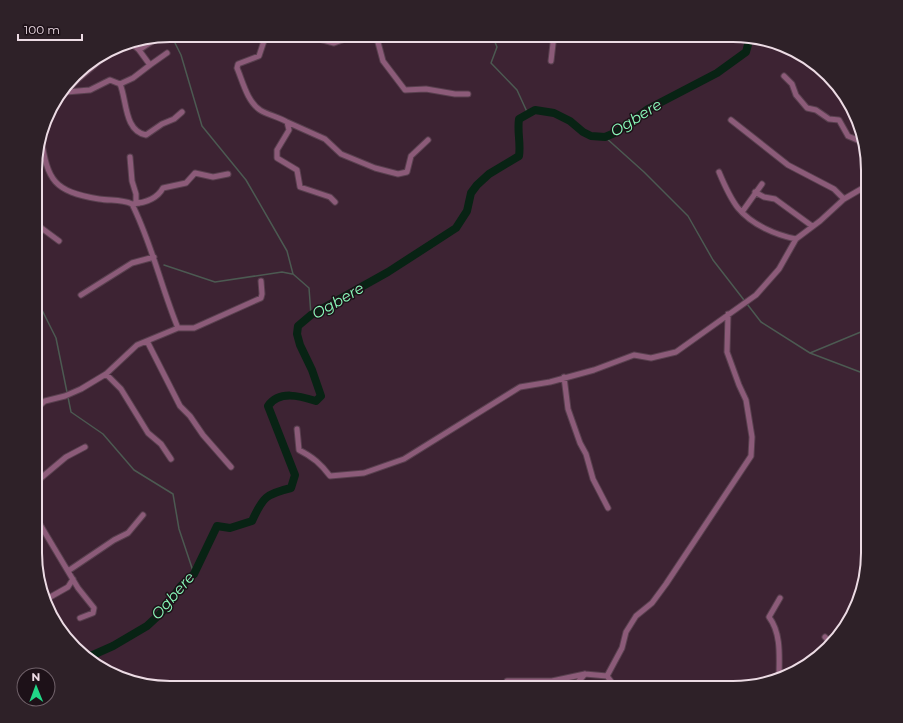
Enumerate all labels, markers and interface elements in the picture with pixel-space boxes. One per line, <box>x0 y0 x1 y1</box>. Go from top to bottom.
scale bar <box>18 16 82 42</box>
text: 100 m <box>24 22 60 37</box>
water label: Ogbere <box>607 94 665 141</box>
water label: Ogbere <box>308 278 367 323</box>
water label: Ogbere <box>147 568 198 623</box>
north arrow <box>16 667 56 707</box>
text: N <box>31 670 40 684</box>

